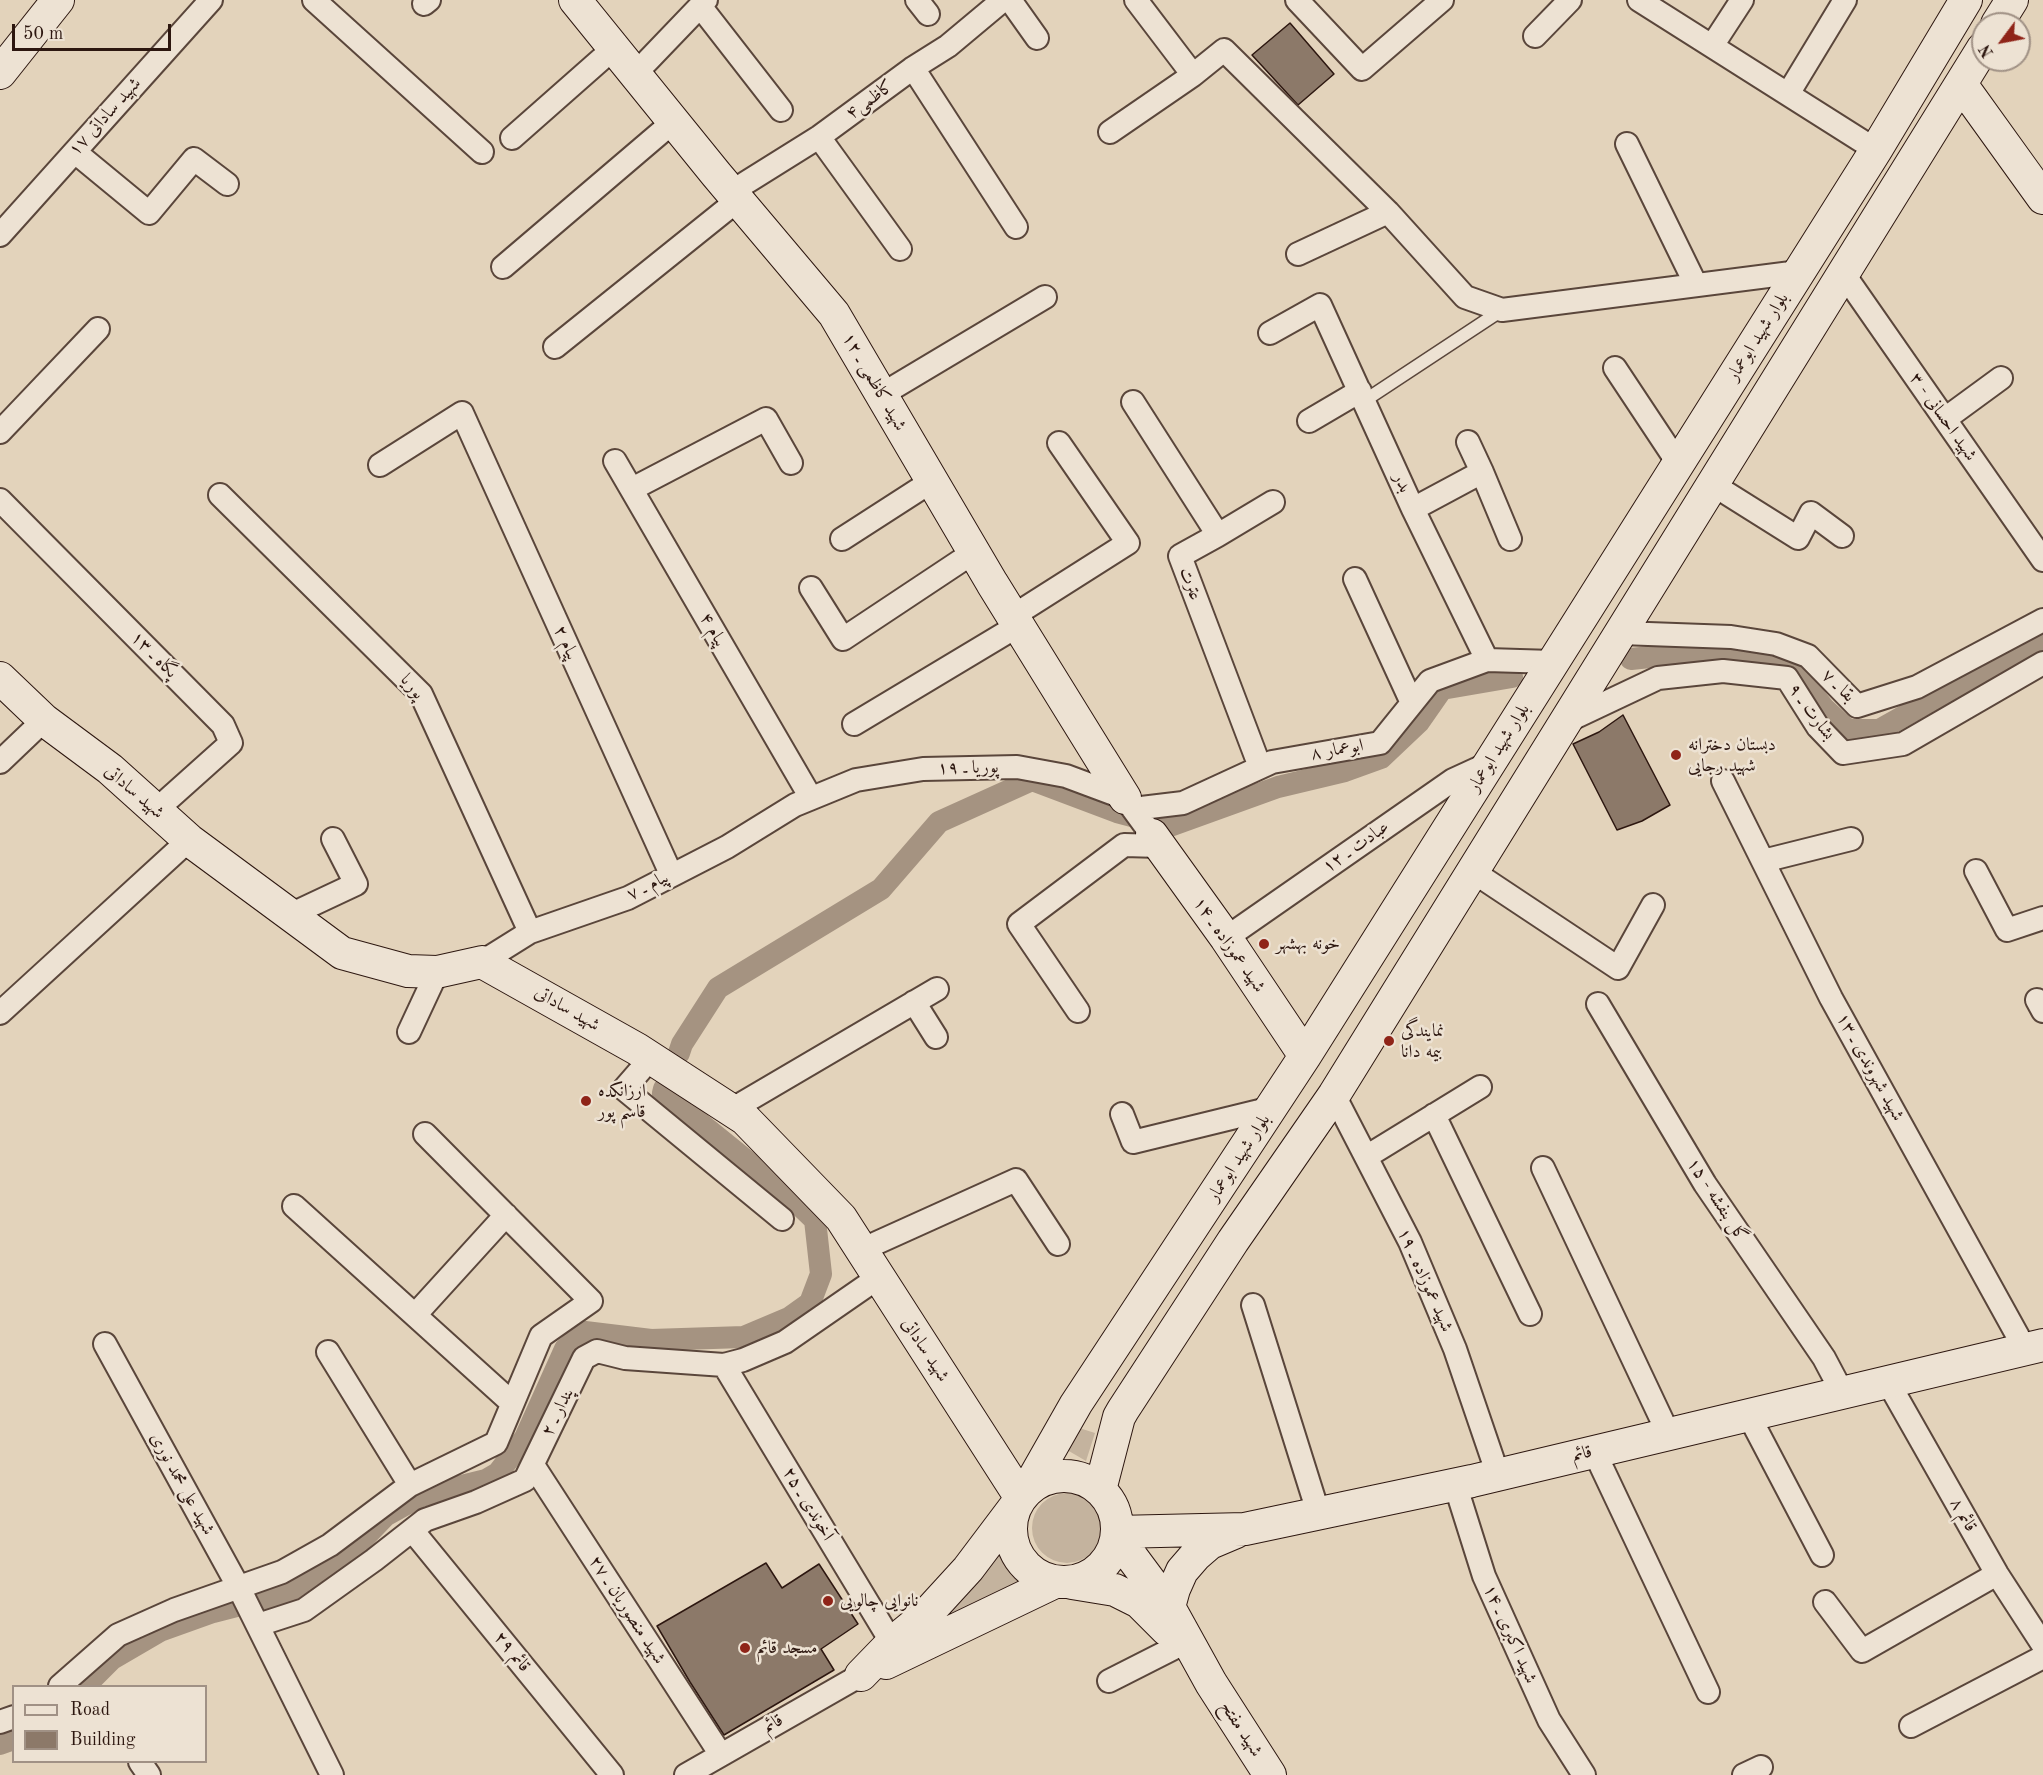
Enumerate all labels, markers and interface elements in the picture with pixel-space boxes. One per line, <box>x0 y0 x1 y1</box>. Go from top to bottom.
scale bar <box>15 12 174 50</box>
north arrow <box>1971 12 2031 72</box>
text: 50 m <box>23 25 63 43</box>
text: N <box>1977 41 1997 60</box>
street label: شهید ساداتی ۱۷ <box>64 73 146 161</box>
street label: کاظمی۴ <box>842 76 898 124</box>
street label: بلوار شهید ابوعمار <box>1722 289 1794 385</box>
street label: شهید کاظمی ـ ۱۲ <box>837 329 911 435</box>
street label: شهید احسانی - ۳ <box>1905 369 1981 465</box>
street label: بدر <box>1388 470 1416 496</box>
street label: عترت <box>1174 564 1206 604</box>
street label: پیام ۴ <box>695 609 731 651</box>
street label: پیام ۲ <box>549 622 583 664</box>
street label: پگاه ـ ۱۳ <box>126 627 182 683</box>
street label: بقا ـ ۷ <box>1817 665 1859 707</box>
street label: پوریا <box>395 670 429 704</box>
street label: بشارت ـ ۹ <box>1783 679 1839 745</box>
street label: بلوار شهید ابوعمار <box>1463 700 1535 796</box>
place label: دبستان دخترانه شهید رجایی <box>1688 734 1776 777</box>
street label: ابوعمار ۸ <box>1309 735 1365 765</box>
marker: دبستان دخترانه شهید رجایی <box>1669 748 1683 762</box>
street label: پوریا ـ ۱۹ <box>937 757 999 779</box>
street label: شهید ساداتی <box>100 760 168 824</box>
street label: عبادت ـ ۱۲ <box>1319 816 1393 878</box>
street label: پیام ـ ۷ <box>623 866 673 906</box>
street label: شهید عموزاده ـ ۱۴ <box>1188 893 1270 997</box>
place label: خونه بهشهر <box>1276 933 1340 955</box>
marker: خونه بهشهر <box>1257 937 1271 951</box>
street label: شهید ساداتی <box>530 982 604 1036</box>
street label: شهید شهروندی ـ ۱۳ <box>1831 1009 1909 1125</box>
place label: نمایندگی بیمه دانا <box>1401 1020 1444 1062</box>
marker: نمایندگی بیمه دانا <box>1382 1034 1396 1048</box>
place label: ارزانکده قاسم پور <box>598 1080 646 1122</box>
marker: ارزانکده قاسم پور <box>579 1094 593 1108</box>
street label: بلوار شهید ابوعمار <box>1203 1110 1275 1206</box>
street label: گل بنفشه - ۱۵ <box>1682 1154 1752 1246</box>
street label: شهید عموزاده ـ ۱۹ <box>1392 1225 1458 1335</box>
street label: شهید ساداتی <box>896 1314 954 1386</box>
street label: پندار ـ ۲ <box>537 1384 579 1440</box>
street label: شهید علی محمد نوری <box>145 1429 219 1539</box>
street label: قائم <box>1570 1441 1594 1467</box>
street label: آخوندی ـ ۲۵ <box>778 1463 838 1545</box>
street label: قائم ۸ <box>1945 1494 1981 1536</box>
street label: شهید منصوریان ـ ۲۷ <box>584 1552 670 1668</box>
street label: شهید اکبری ـ ۱۴ <box>1479 1581 1541 1687</box>
place label: نانوایی چالویی <box>840 1590 918 1612</box>
marker: نانوایی چالویی <box>821 1594 835 1608</box>
street label: قائم ۲۹ <box>489 1627 535 1677</box>
place label: مسجد قائم <box>757 1637 817 1659</box>
marker: مسجد قائم <box>738 1641 752 1655</box>
legend <box>12 1685 207 1763</box>
street label: شهید مفتح <box>1215 1697 1267 1761</box>
text: Road <box>70 1701 110 1719</box>
street label: قائم <box>759 1710 787 1738</box>
text: Building <box>70 1731 135 1749</box>

